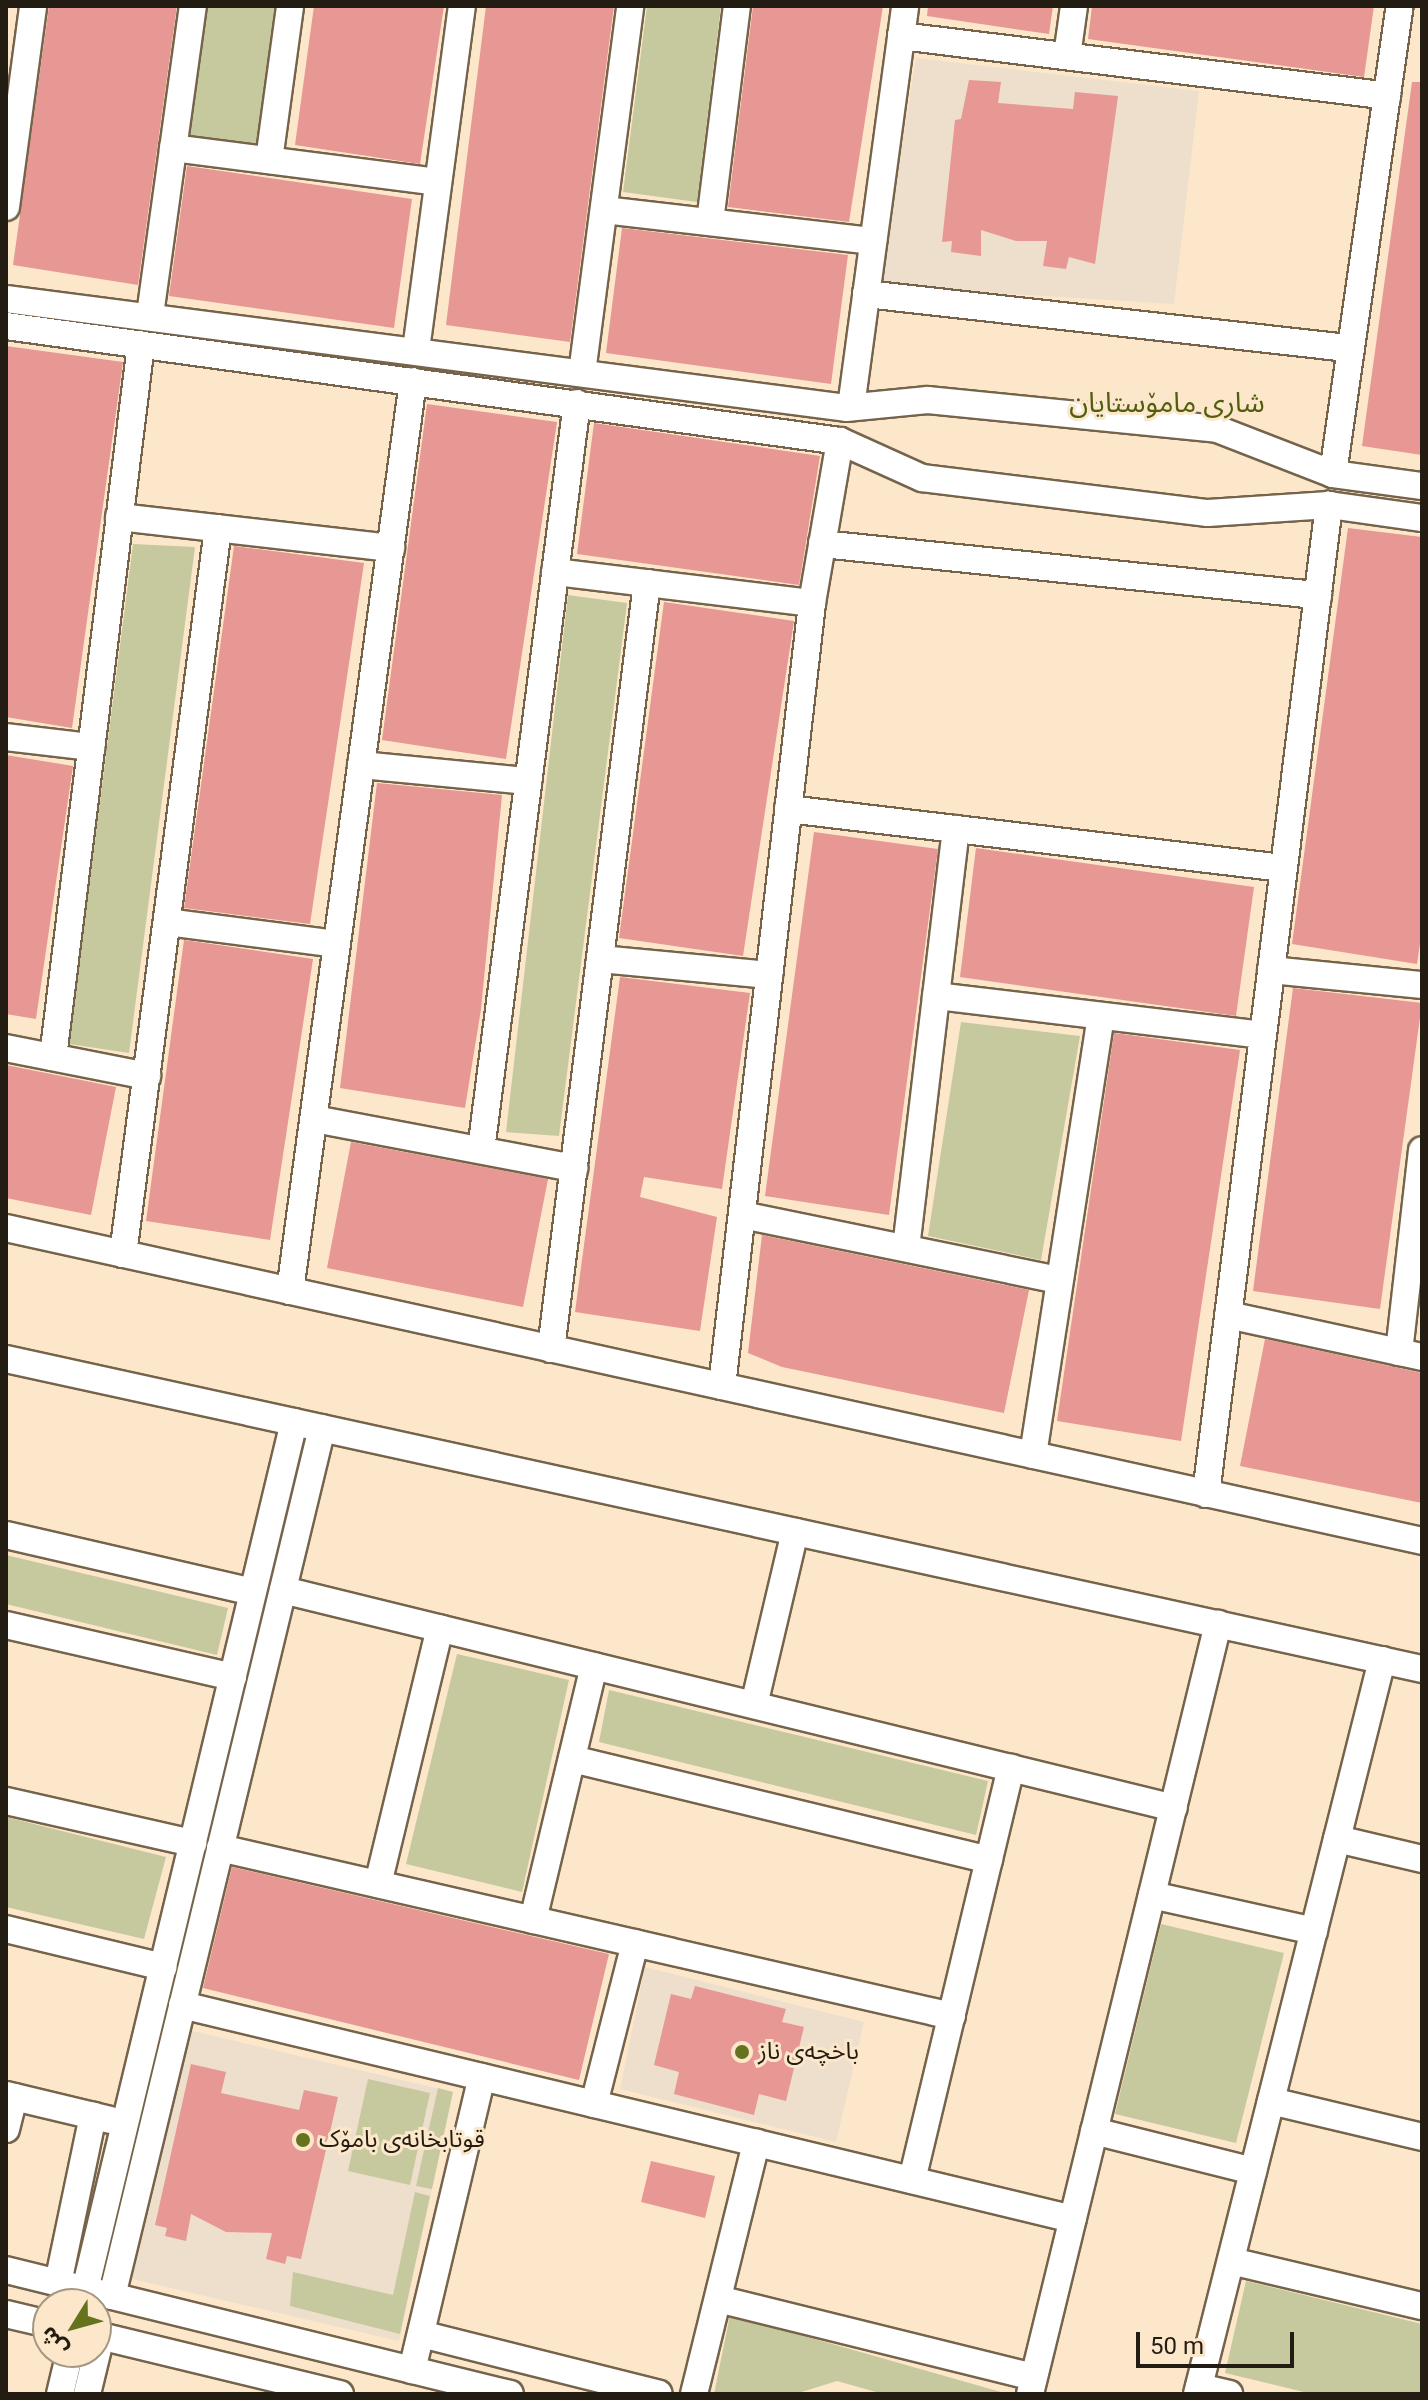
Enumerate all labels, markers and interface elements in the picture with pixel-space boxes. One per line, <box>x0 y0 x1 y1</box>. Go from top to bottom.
district label: شاری مامۆستایان <box>1069 386 1265 420</box>
place label: باخچەی ناز <box>758 2038 859 2066</box>
marker: باخچەی ناز <box>733 2043 751 2061</box>
place label: قوتابخانەی بامۆک <box>319 2126 485 2154</box>
marker: قوتابخانەی بامۆک <box>294 2131 312 2149</box>
north arrow <box>32 2288 112 2368</box>
scale bar <box>1140 2316 1298 2366</box>
text: ش <box>35 2322 73 2361</box>
text: 50 m <box>1150 2332 1204 2360</box>

